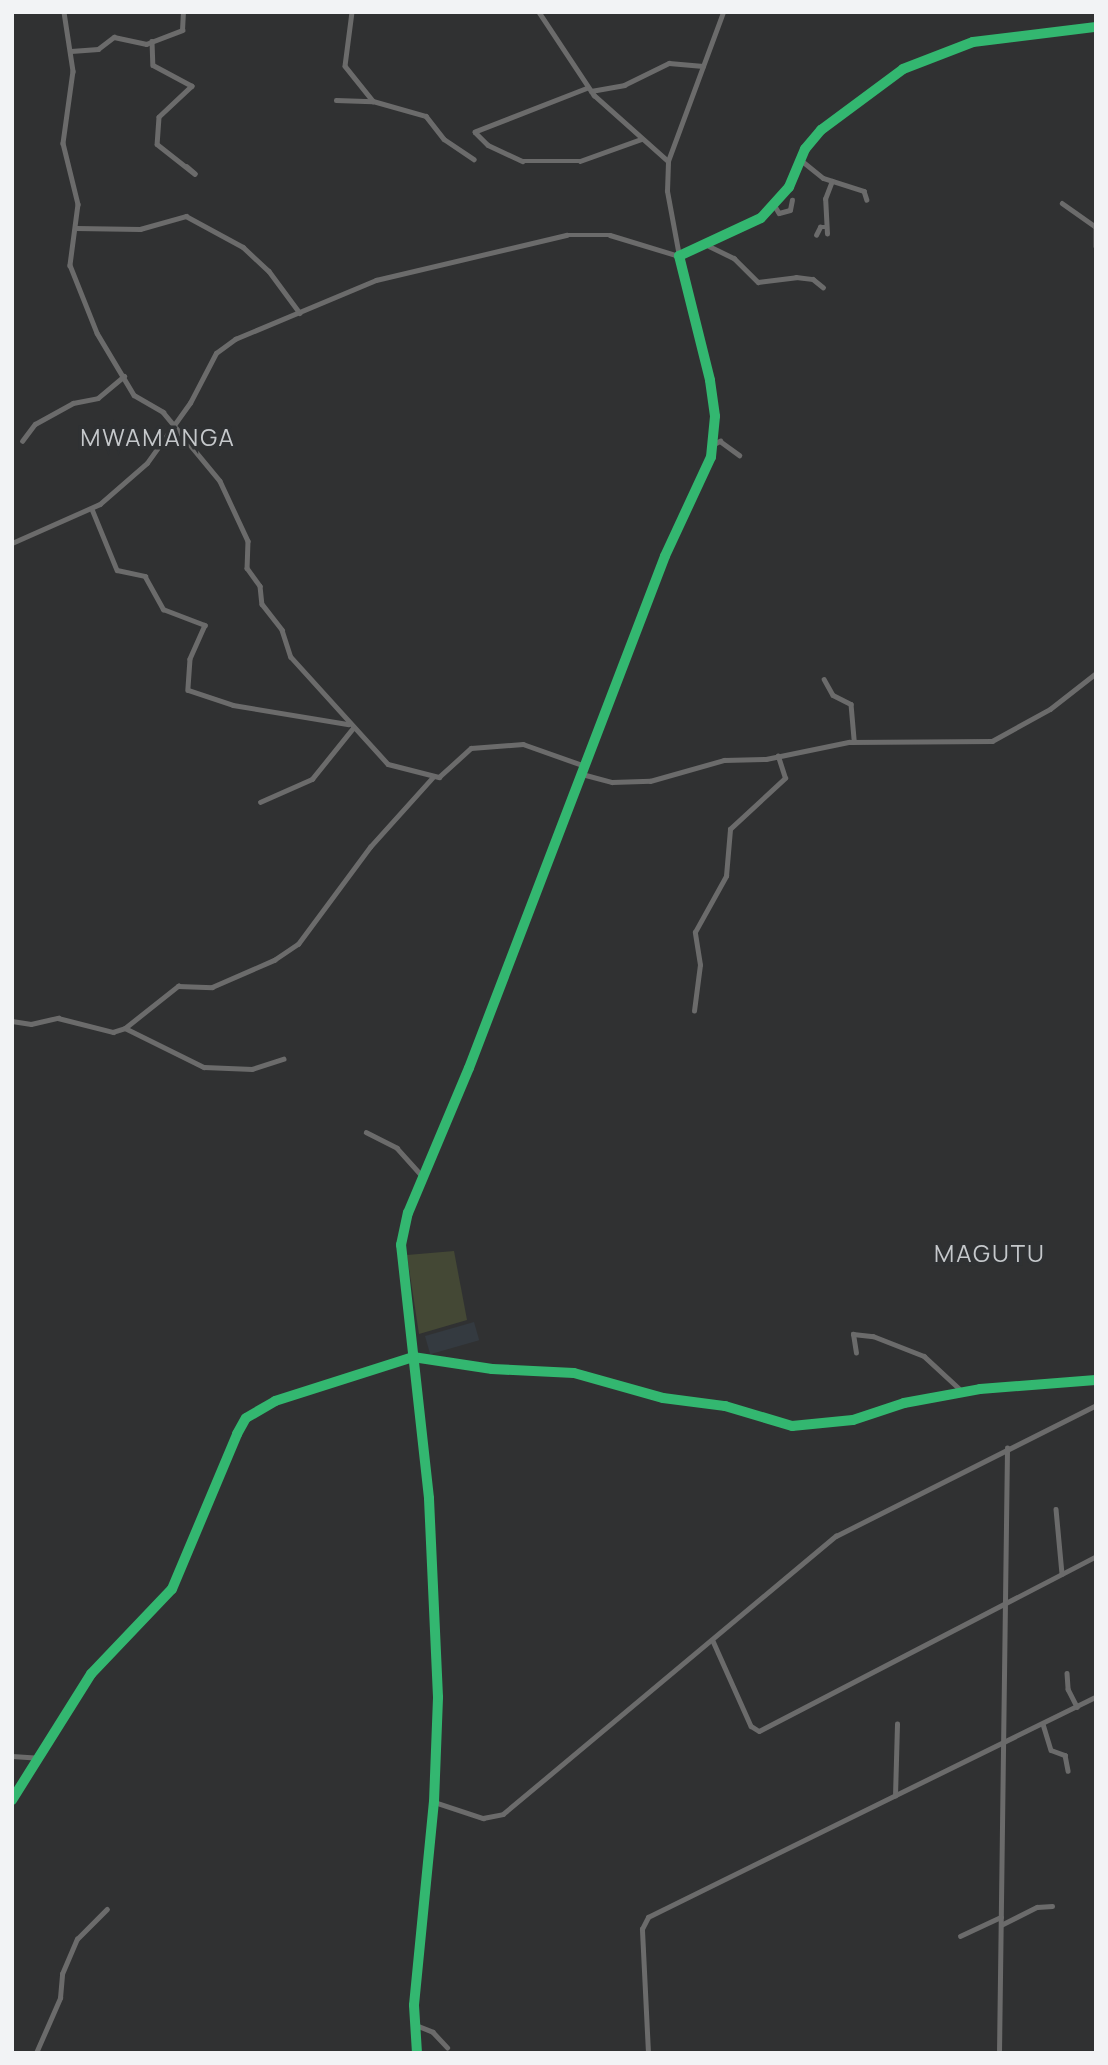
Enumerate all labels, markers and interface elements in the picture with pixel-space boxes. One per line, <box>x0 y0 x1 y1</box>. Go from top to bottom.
district label: MWAMANGA <box>81 423 235 451</box>
district label: MAGUTU <box>935 1239 1045 1267</box>

